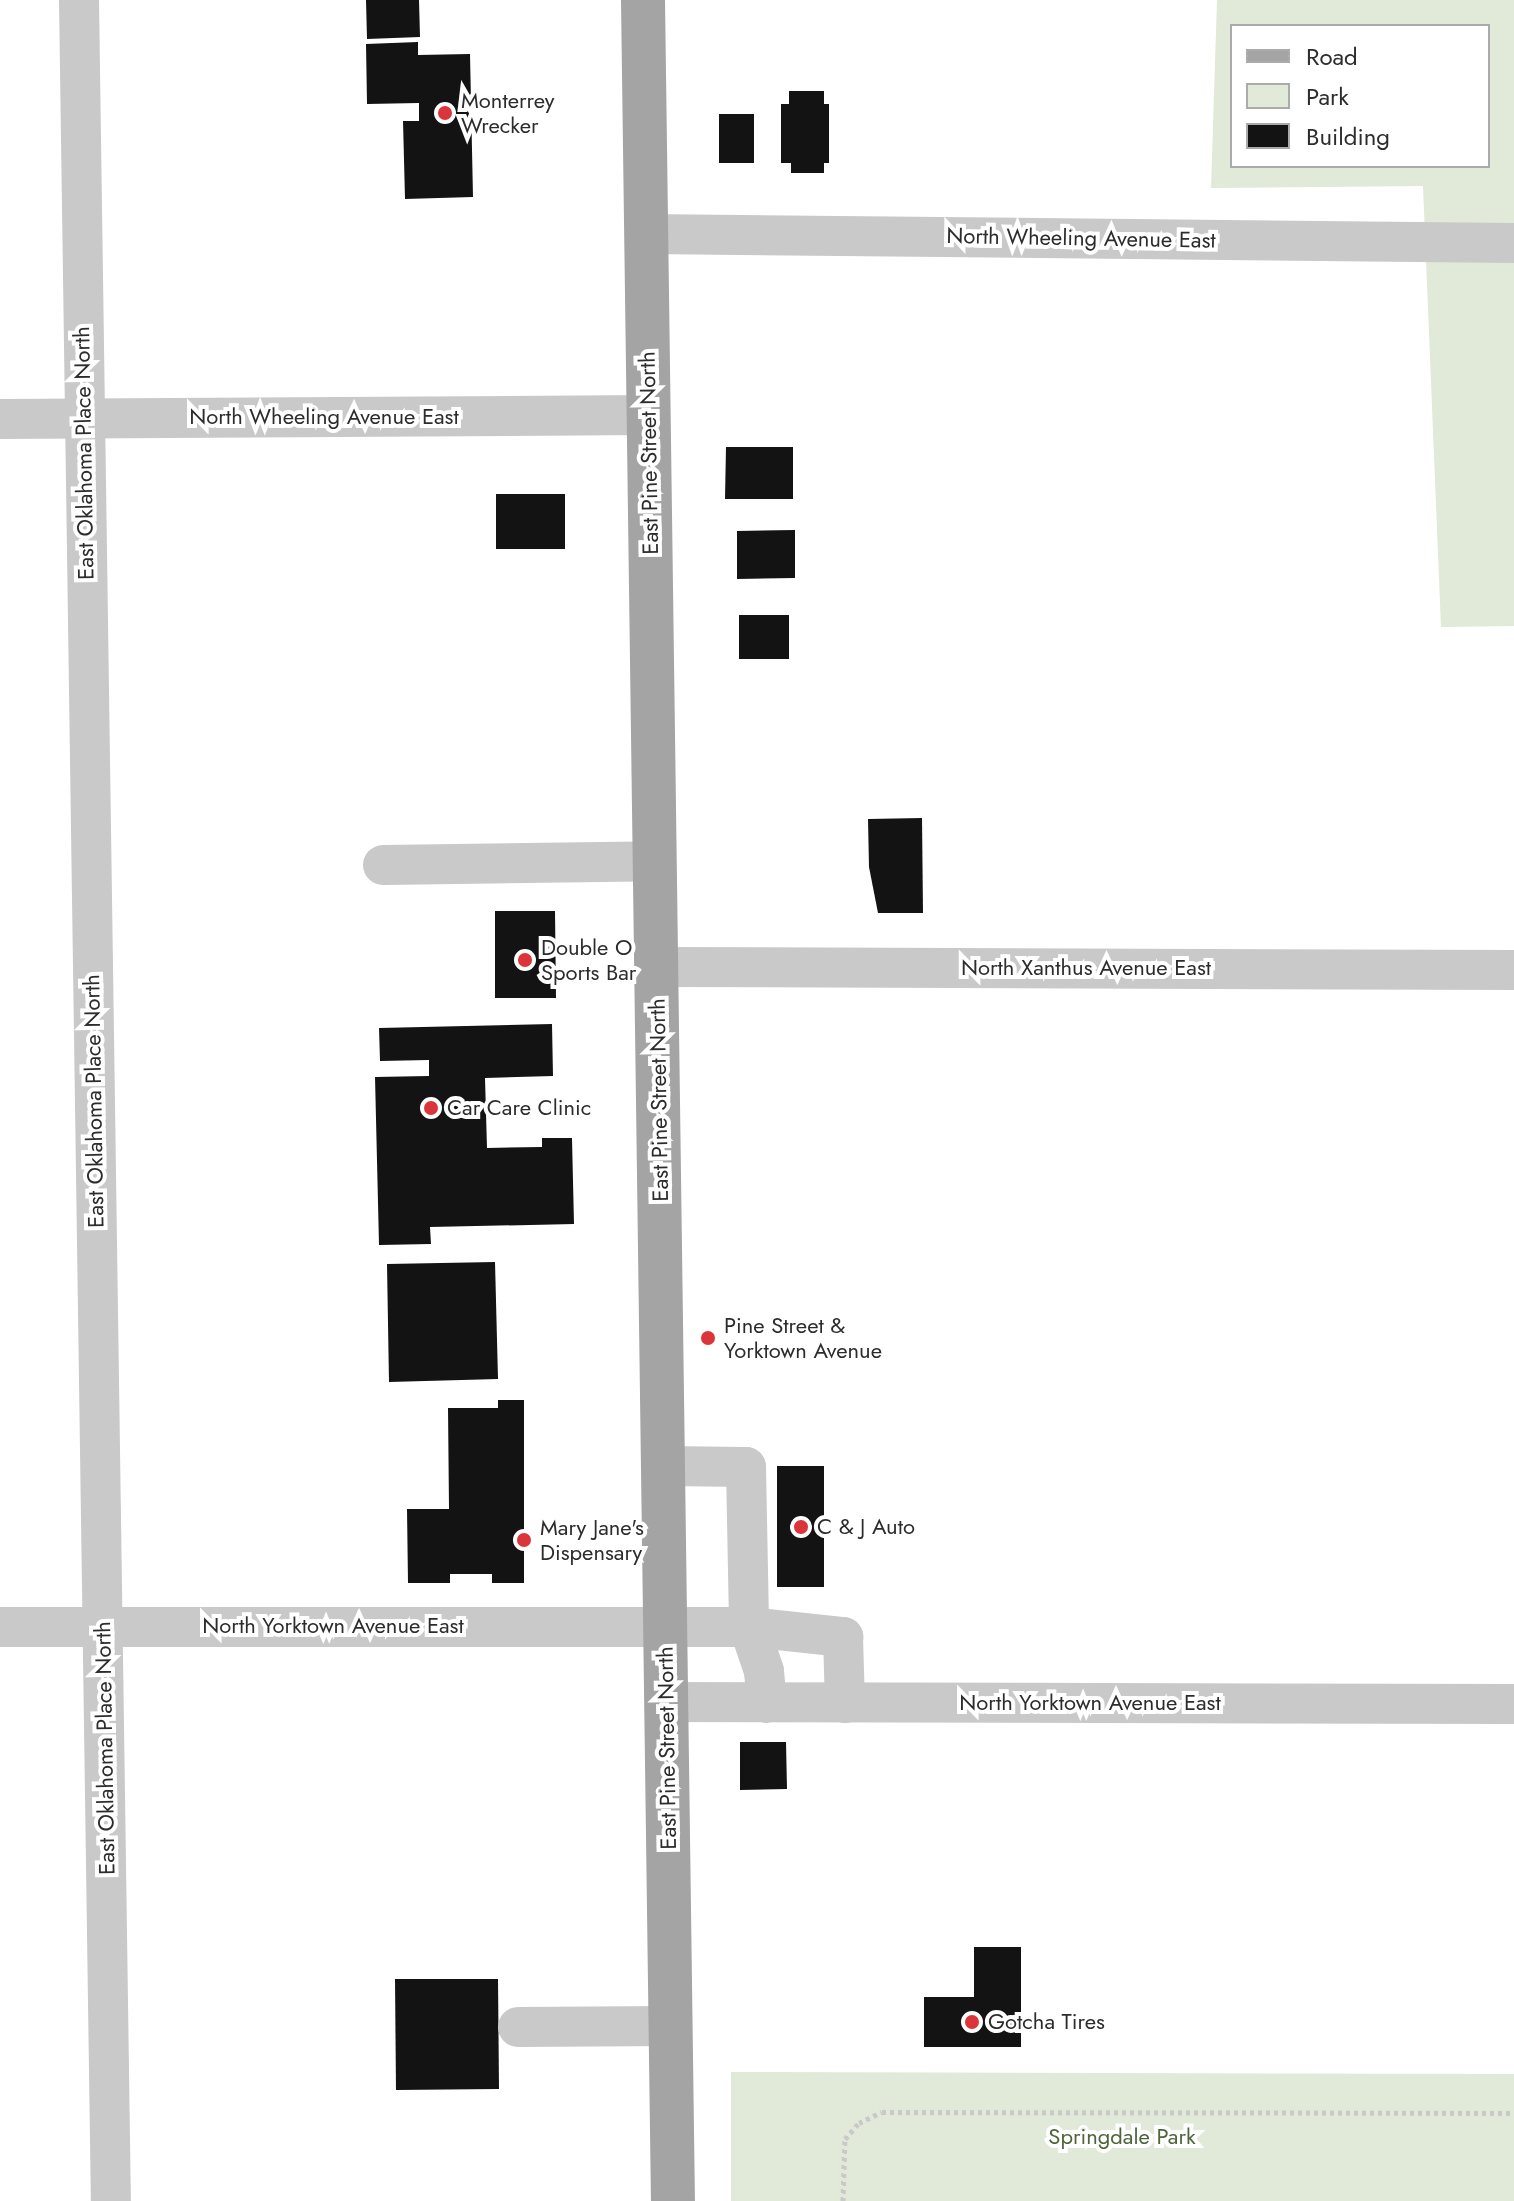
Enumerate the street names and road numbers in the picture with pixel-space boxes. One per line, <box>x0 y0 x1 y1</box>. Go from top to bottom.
street label: North Wheeling Avenue East <box>946 222 1216 254</box>
street label: East Oklahoma Place North <box>69 326 99 580</box>
street label: East Pine Street North <box>634 351 664 555</box>
street label: North Wheeling Avenue East <box>189 404 459 430</box>
street label: North Xanthus Avenue East <box>961 955 1211 981</box>
street label: East Oklahoma Place North <box>79 974 109 1228</box>
street label: East Pine Street North <box>644 998 674 1202</box>
street label: North Yorktown Avenue East <box>202 1613 464 1639</box>
street label: East Oklahoma Place North <box>90 1621 120 1875</box>
street label: East Pine Street North <box>652 1646 682 1850</box>
street label: North Yorktown Avenue East <box>959 1690 1221 1716</box>

